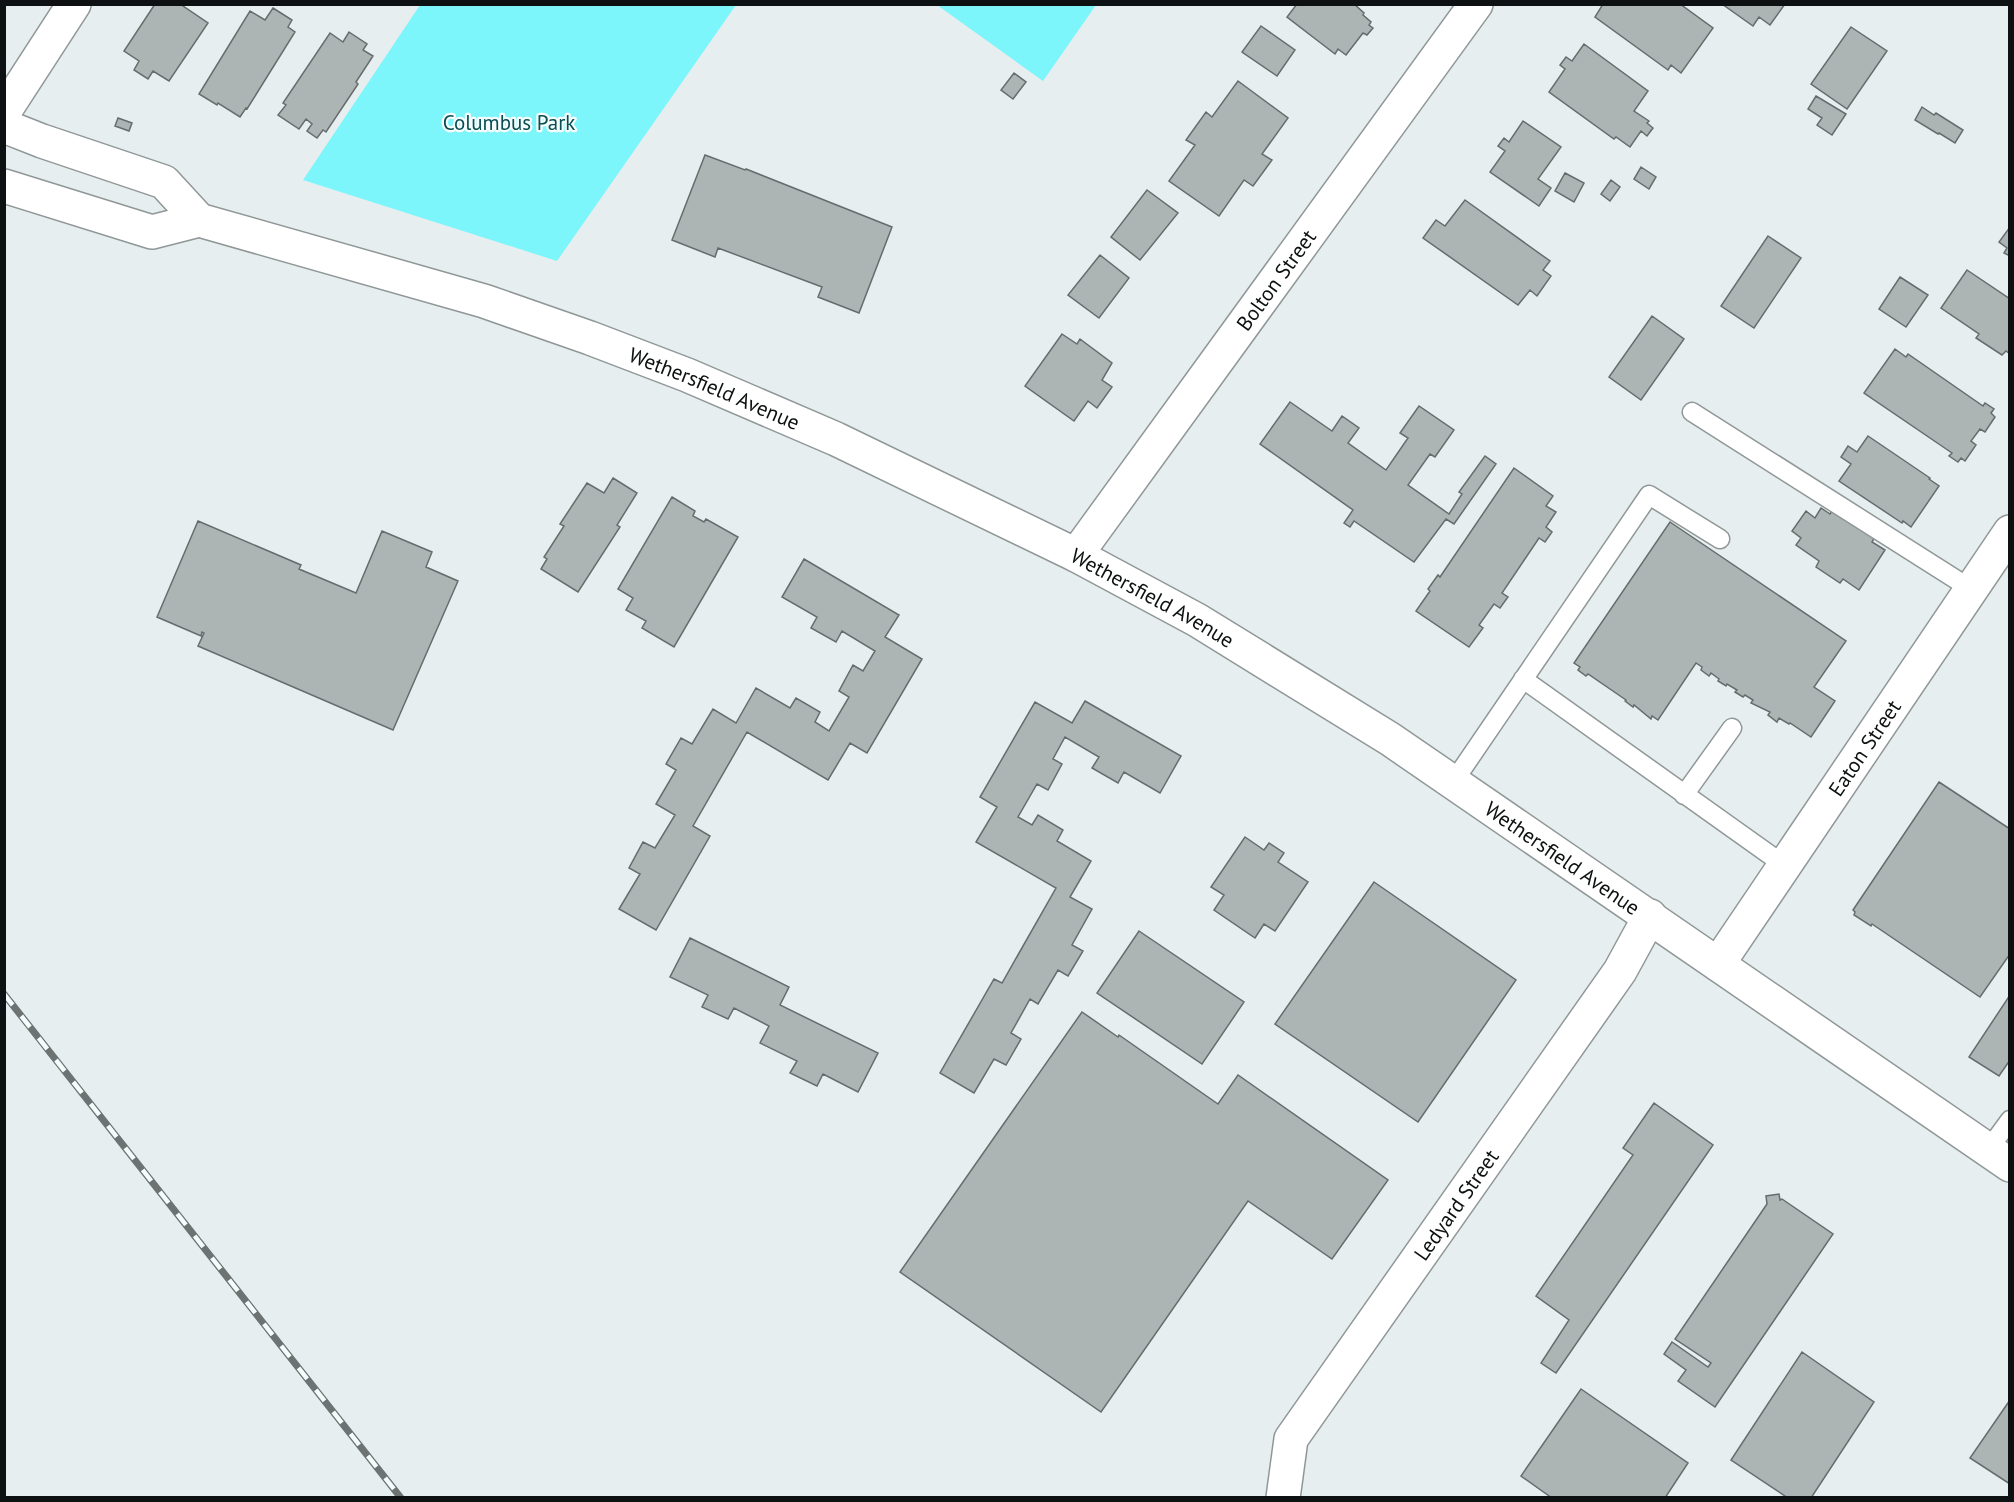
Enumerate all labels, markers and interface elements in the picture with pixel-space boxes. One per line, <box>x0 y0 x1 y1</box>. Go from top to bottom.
park label: Columbus Park <box>443 109 575 136</box>
street label: Bolton Street <box>1230 224 1322 336</box>
street label: Wethersfield Avenue <box>625 341 804 435</box>
street label: Wethersfield Avenue <box>1066 541 1239 653</box>
street label: Eaton Street <box>1822 694 1906 801</box>
street label: Wethersfield Avenue <box>1480 795 1646 920</box>
street label: Ledyard Street <box>1407 1144 1504 1265</box>

